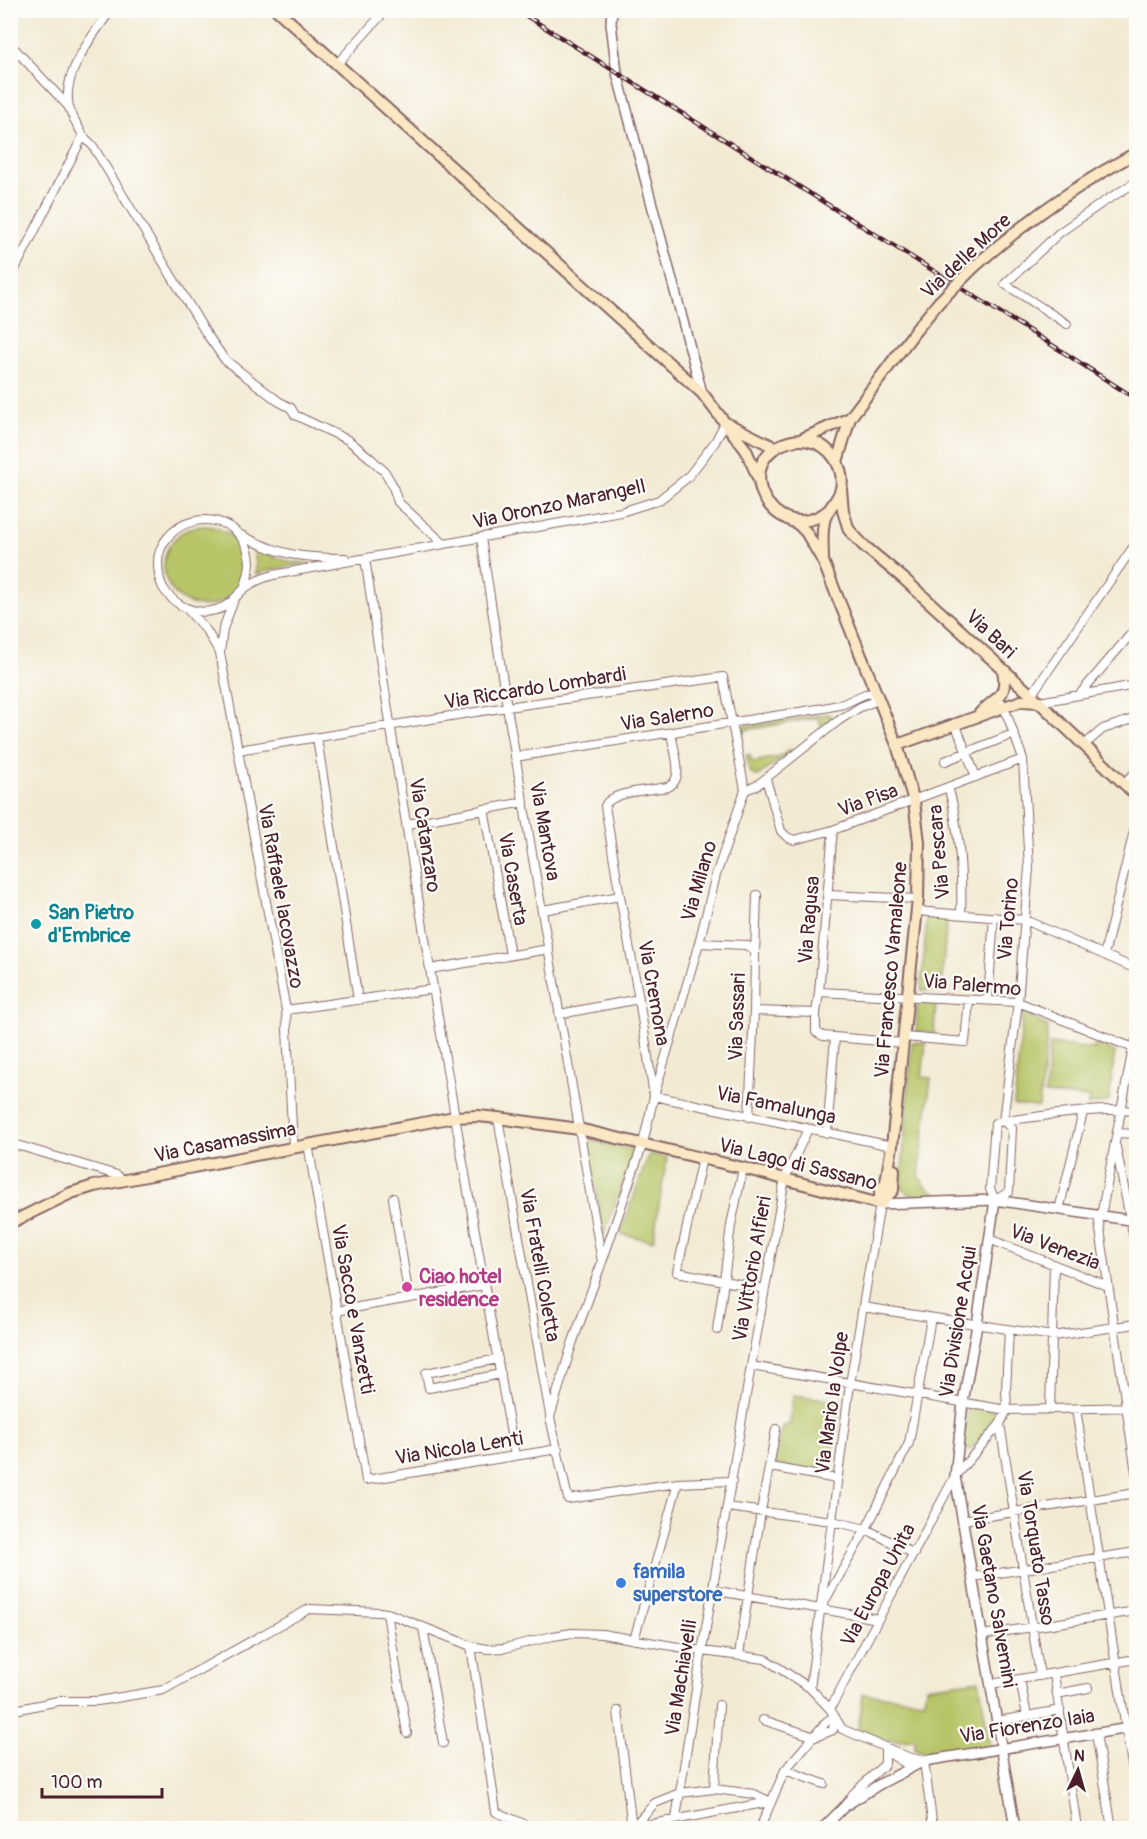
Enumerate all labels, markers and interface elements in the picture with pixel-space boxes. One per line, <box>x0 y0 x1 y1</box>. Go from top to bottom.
street label: Via delle More <box>916 208 1016 304</box>
street label: Via Oronzo Marangell <box>470 473 648 535</box>
street label: Via Bari <box>960 604 1022 664</box>
street label: Via Riccardo Lombardi <box>442 661 628 715</box>
street label: Via Salerno <box>618 697 716 737</box>
street label: Via Catanzaro <box>404 776 446 894</box>
street label: Via Pisa <box>835 778 901 822</box>
street label: Via Mantova <box>524 779 566 883</box>
street label: Via Raffaele Iacovazzo <box>252 802 310 990</box>
street label: Via Pescara <box>922 804 956 900</box>
street label: Via Caserta <box>493 830 533 928</box>
street label: Via Milano <box>676 837 723 924</box>
street label: Via Francesco Vamaleone <box>869 861 913 1079</box>
street label: Via Ragusa <box>793 875 825 965</box>
street label: Via Torino <box>992 876 1024 961</box>
place label: San Pietro d'Embrice <box>48 900 134 948</box>
marker: San Pietro d'Embrice <box>29 917 43 931</box>
street label: Via Cremona <box>632 938 676 1048</box>
street label: Via Palermo <box>922 968 1023 1002</box>
street label: Via Sassari <box>723 973 751 1061</box>
street label: Via Famalunga <box>714 1080 838 1130</box>
street label: Via Casamassima <box>152 1116 298 1168</box>
street label: Via Lago di Sassano <box>716 1132 880 1196</box>
street label: Via Fratelli Coletta <box>514 1186 566 1344</box>
street label: Via Vittorio Alfieri <box>727 1194 777 1344</box>
street label: Via Venezia <box>1006 1218 1104 1276</box>
street label: Via Sacco e Vanzetti <box>326 1222 380 1396</box>
street label: Via Divisione Acqui <box>934 1244 982 1400</box>
place label: Ciao hotel residence <box>419 1264 502 1312</box>
marker: Ciao hotel residence <box>400 1280 414 1294</box>
street label: Via Mario la Volpe <box>810 1330 854 1476</box>
street label: Via Nicola Lenti <box>393 1426 525 1470</box>
street label: Via Torquato Tasso <box>1011 1469 1061 1627</box>
street label: Via Gaetano Salvemini <box>966 1502 1022 1690</box>
street label: Via Europa Unita <box>835 1519 921 1651</box>
place label: famila superstore <box>633 1559 724 1607</box>
marker: famila superstore <box>614 1576 628 1590</box>
street label: Via Machiavelli <box>659 1618 703 1738</box>
street label: Via Fiorenzo Iaia <box>958 1703 1096 1749</box>
north arrow <box>1048 1740 1108 1800</box>
text: N <box>1073 1746 1086 1767</box>
scale bar <box>42 1761 162 1799</box>
text: 100 m <box>51 1771 103 1794</box>

